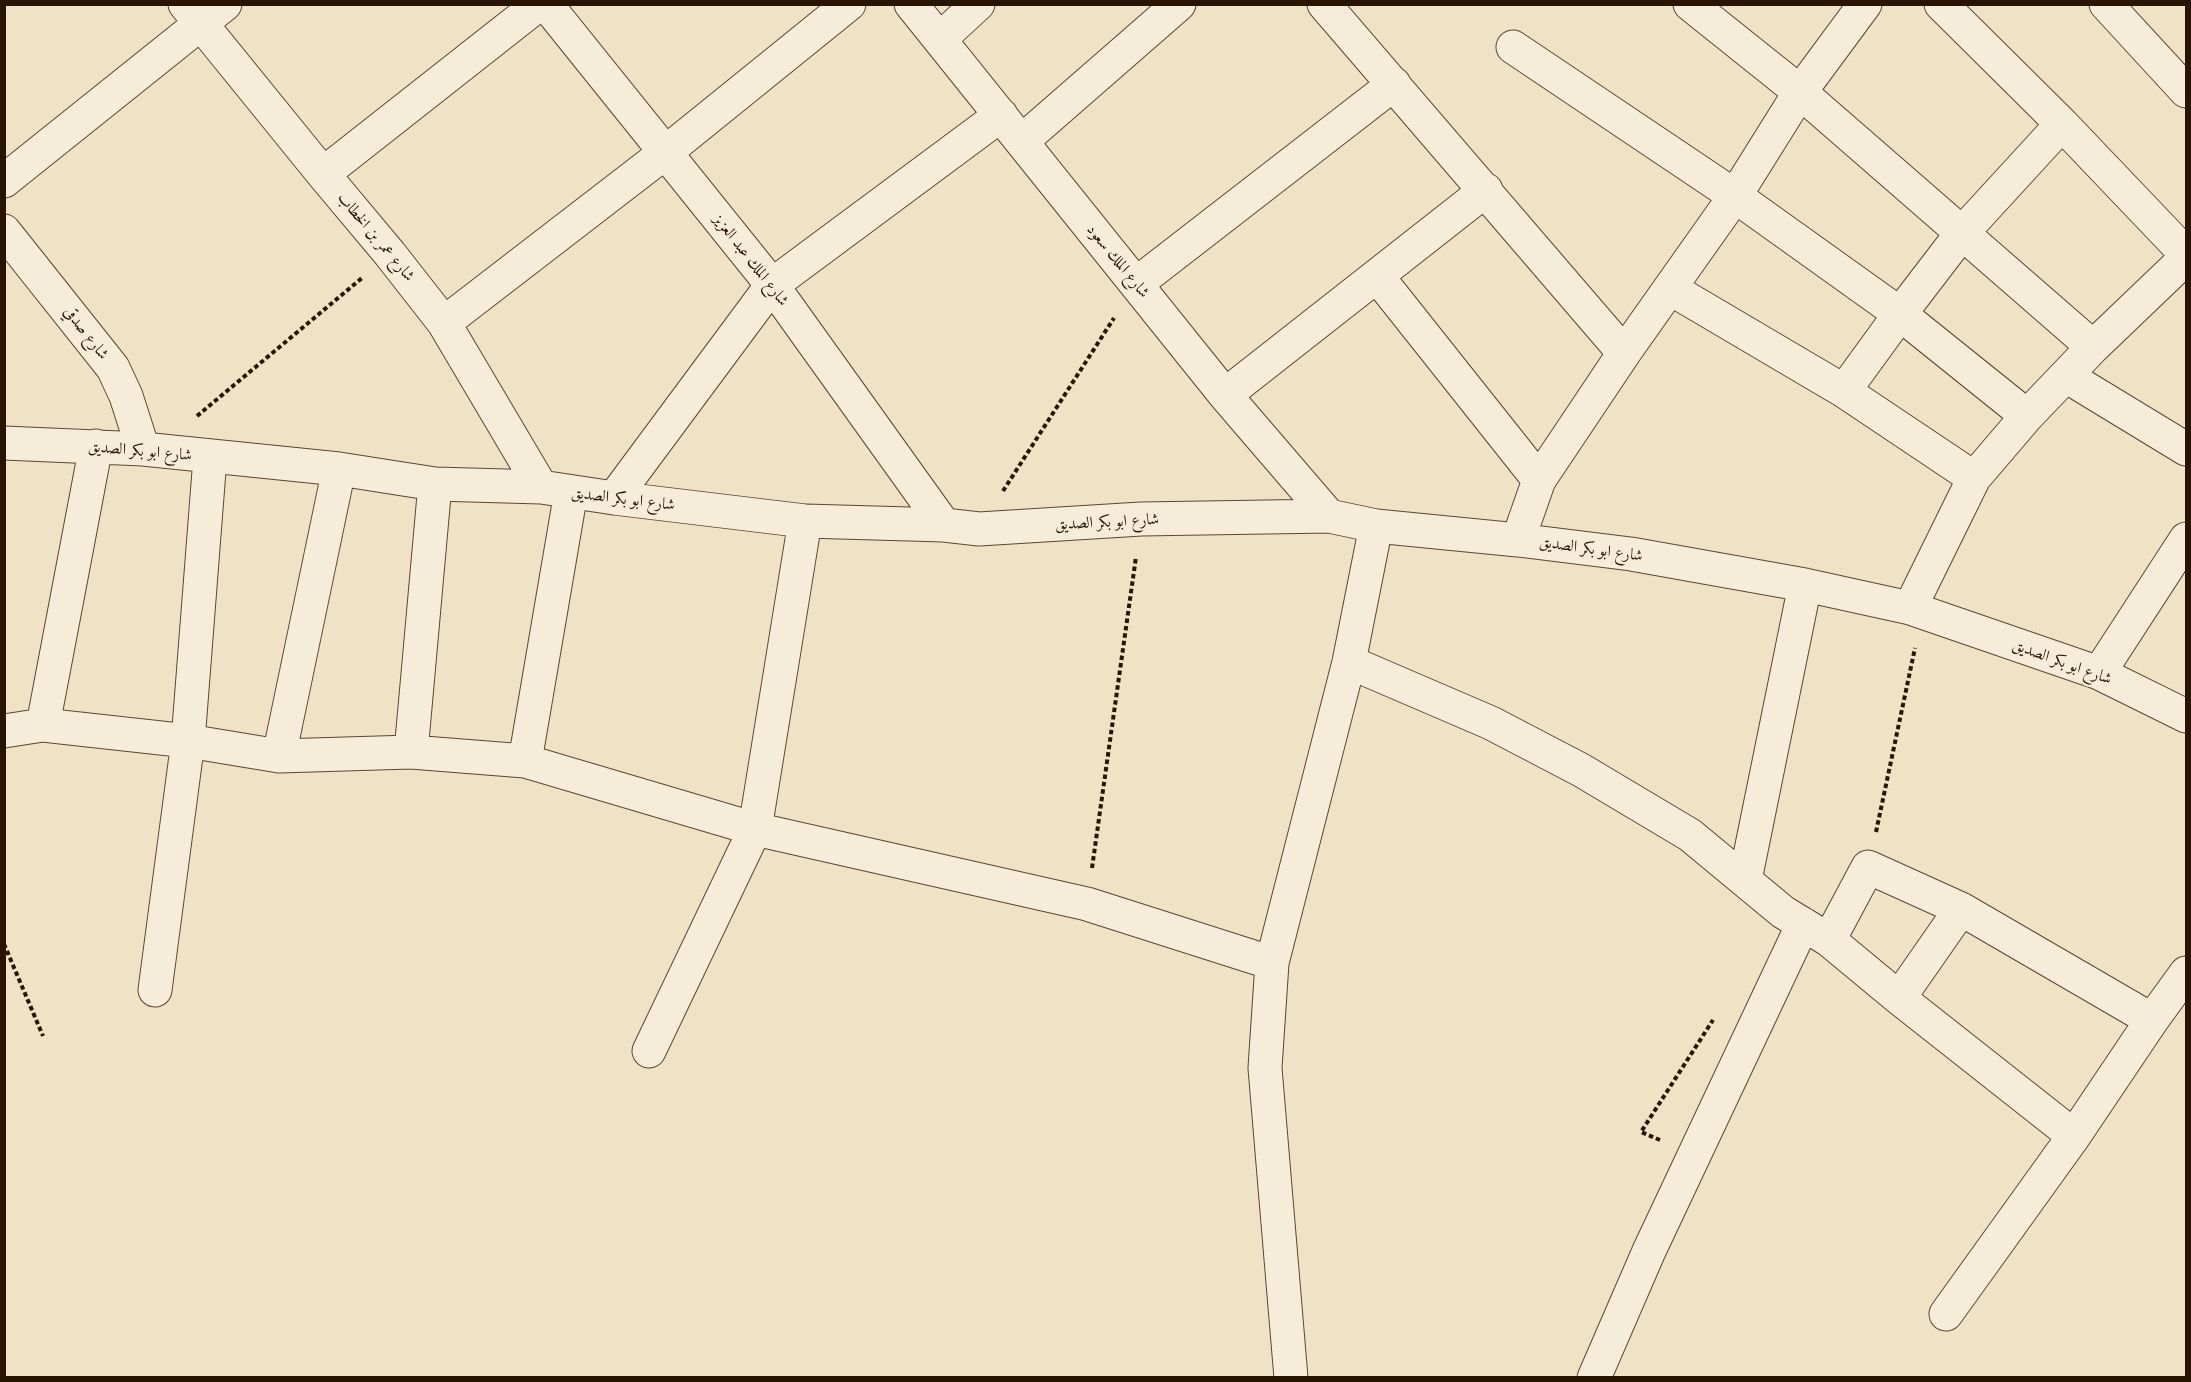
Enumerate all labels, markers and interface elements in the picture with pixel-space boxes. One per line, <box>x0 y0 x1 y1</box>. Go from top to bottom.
street label: شارع عمر بن الخطاب <box>333 189 419 285</box>
street label: شارع الملك عبد العزيز <box>709 210 793 310</box>
street label: شارع الملك سعود <box>1082 220 1154 302</box>
street label: شارع صدقي <box>59 303 113 363</box>
street label: شارع ابو بكر الصديق <box>87 437 193 465</box>
street label: شارع ابو بكر الصديق <box>570 483 676 515</box>
street label: شارع ابو بكر الصديق <box>1054 510 1160 534</box>
street label: شارع ابو بكر الصديق <box>1538 532 1644 566</box>
street label: شارع ابو بكر الصديق <box>2010 635 2114 689</box>

